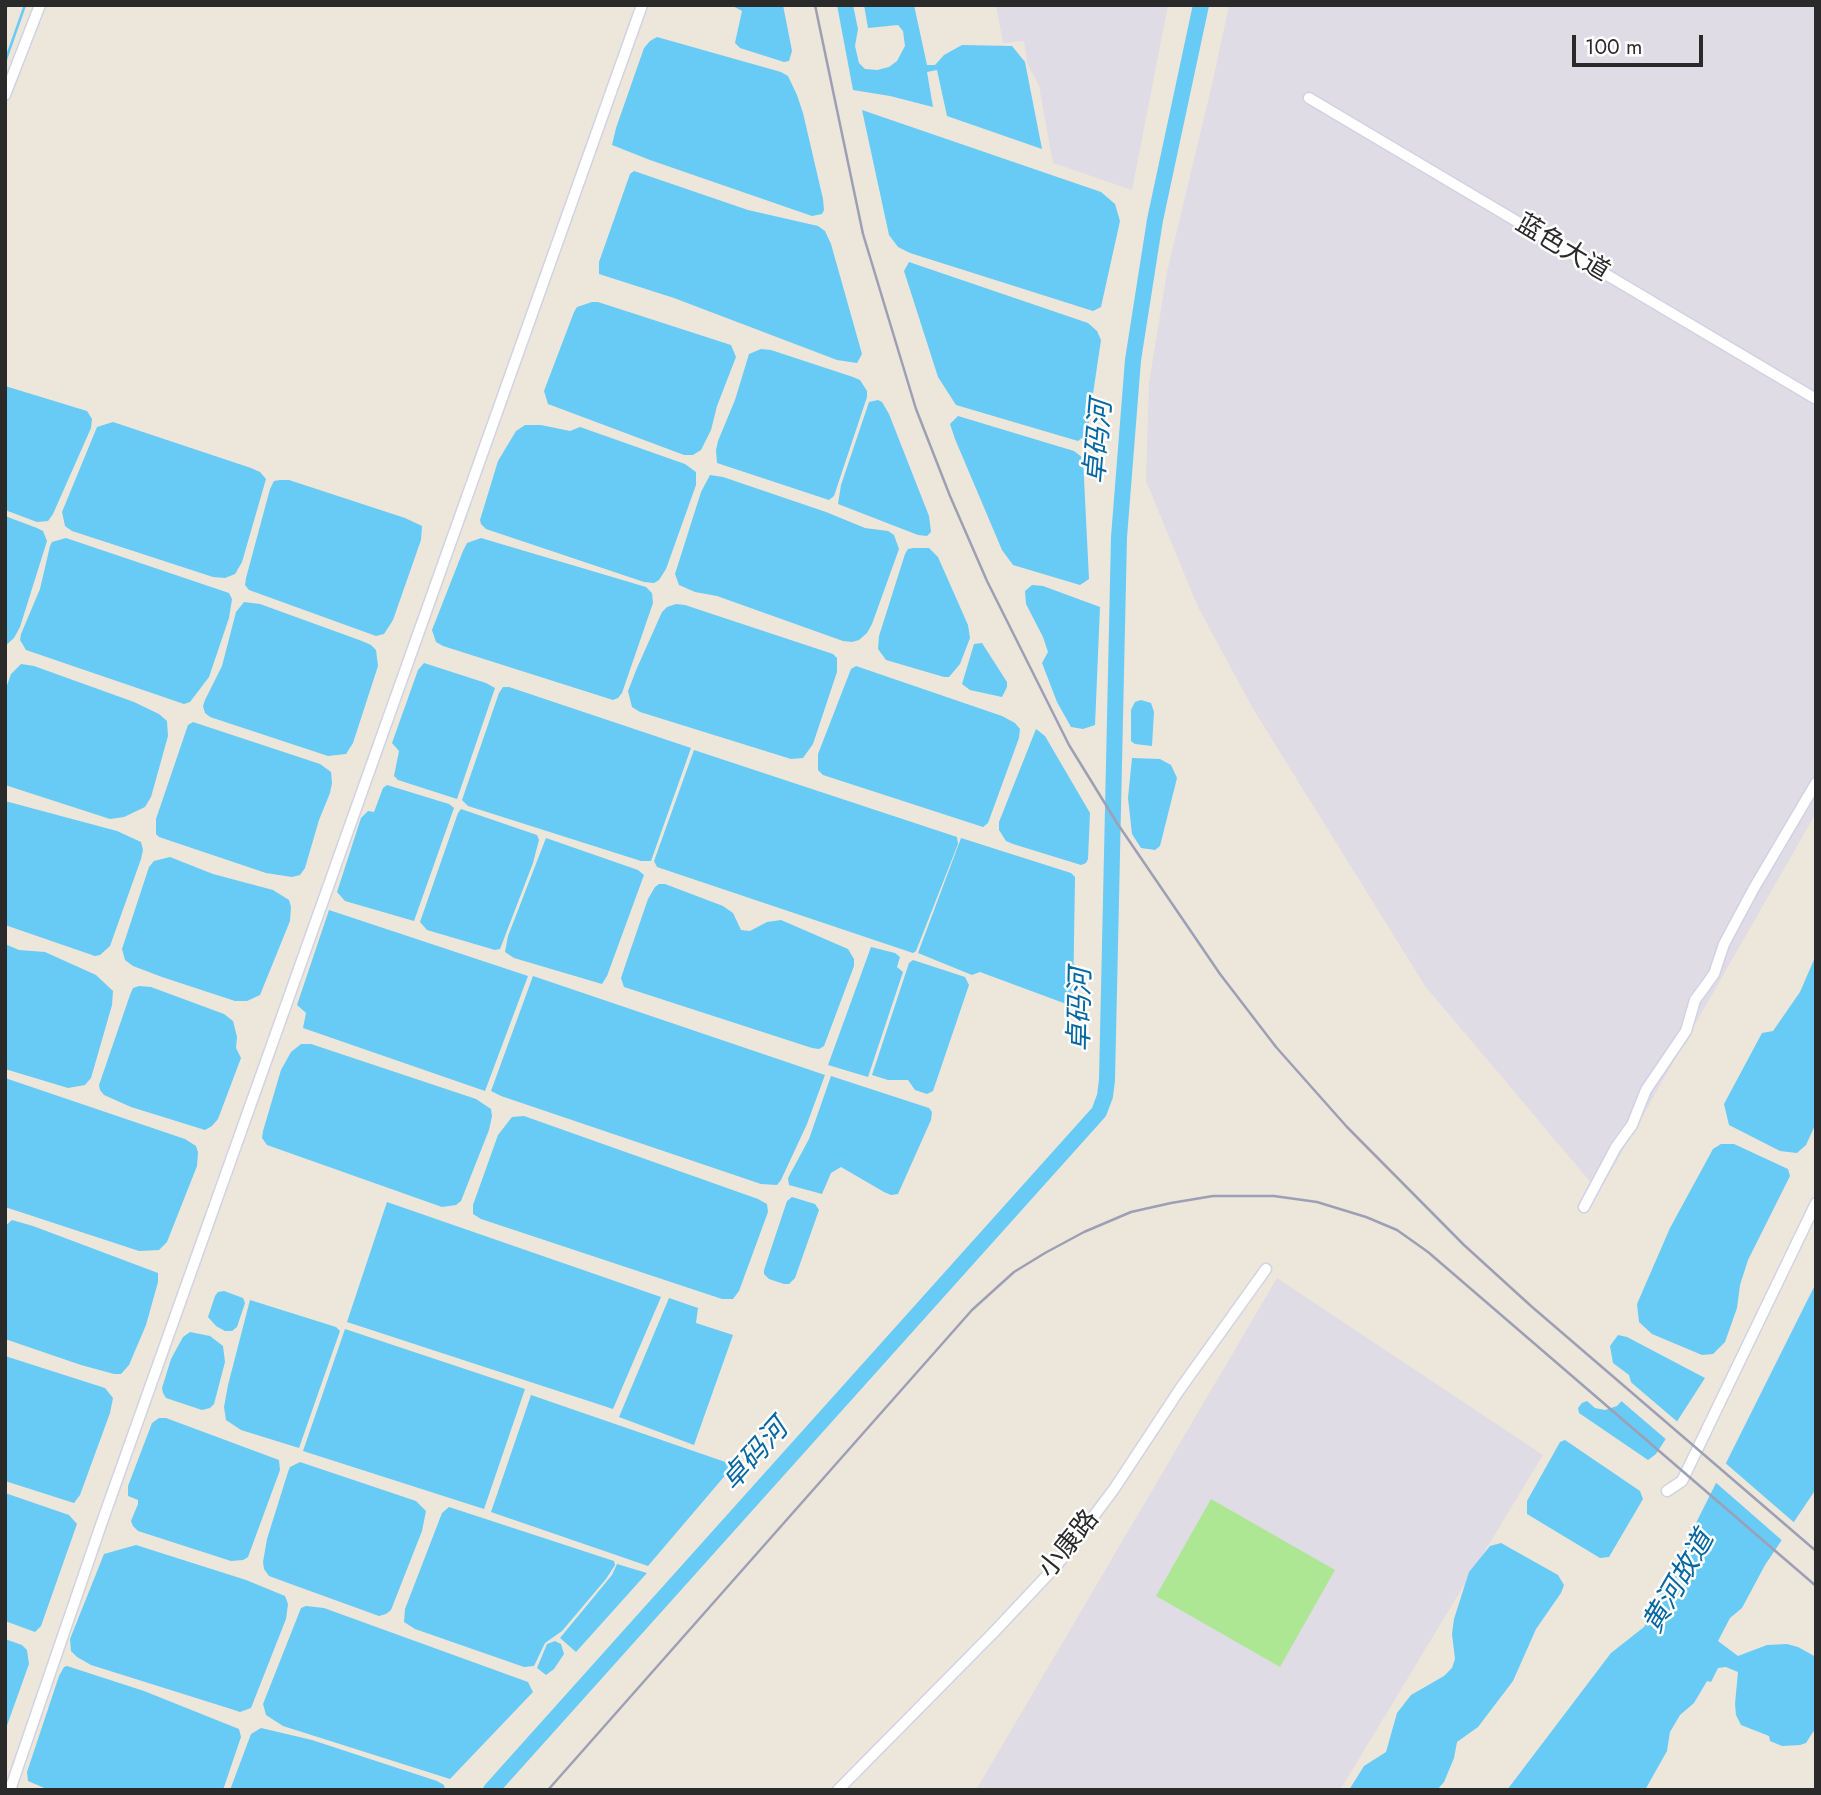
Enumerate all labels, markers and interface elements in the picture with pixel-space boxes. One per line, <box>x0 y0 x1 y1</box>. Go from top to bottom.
scale bar <box>1576 21 1707 65</box>
text: 100 m <box>1585 32 1642 62</box>
street label: 蓝色大道 <box>1509 209 1615 289</box>
water label: 卓码河 <box>1080 399 1120 485</box>
water label: 卓码河 <box>1064 968 1100 1052</box>
water label: 卓码河 <box>715 1414 797 1498</box>
street label: 小康路 <box>1033 1505 1107 1585</box>
water label: 黄河故道 <box>1637 1526 1723 1640</box>

